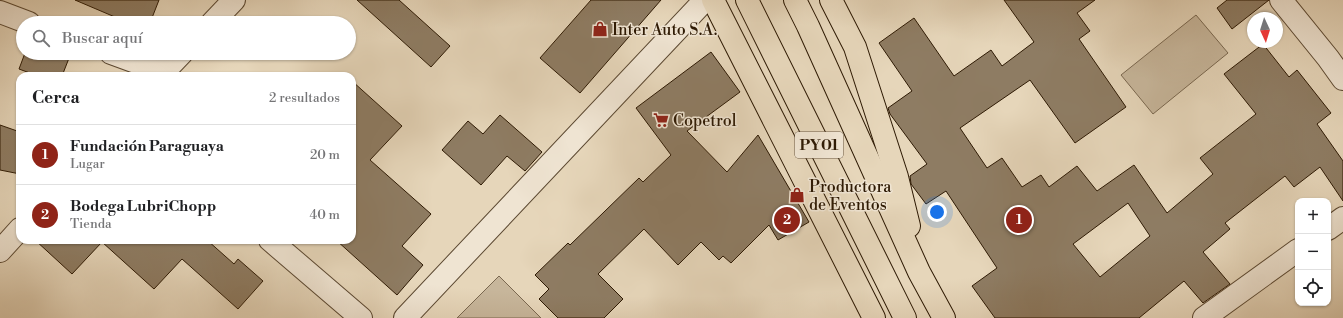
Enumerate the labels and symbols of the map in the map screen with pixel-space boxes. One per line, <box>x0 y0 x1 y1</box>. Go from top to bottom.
north arrow <box>1247 12 1283 48</box>
shop icon: Inter Auto S.A. <box>591 20 609 38</box>
place label: Inter Auto S.A. <box>612 20 717 40</box>
supermarket icon: Copetrol <box>652 111 670 129</box>
place label: Copetrol <box>673 111 737 131</box>
road number: PY01 <box>795 132 843 158</box>
place label: Productora de Eventos <box>809 177 892 215</box>
shop icon: Productora de Eventos <box>788 186 806 204</box>
your location <box>927 202 947 222</box>
pin: 2 <box>774 205 800 235</box>
pin: 1 <box>1006 205 1032 235</box>

